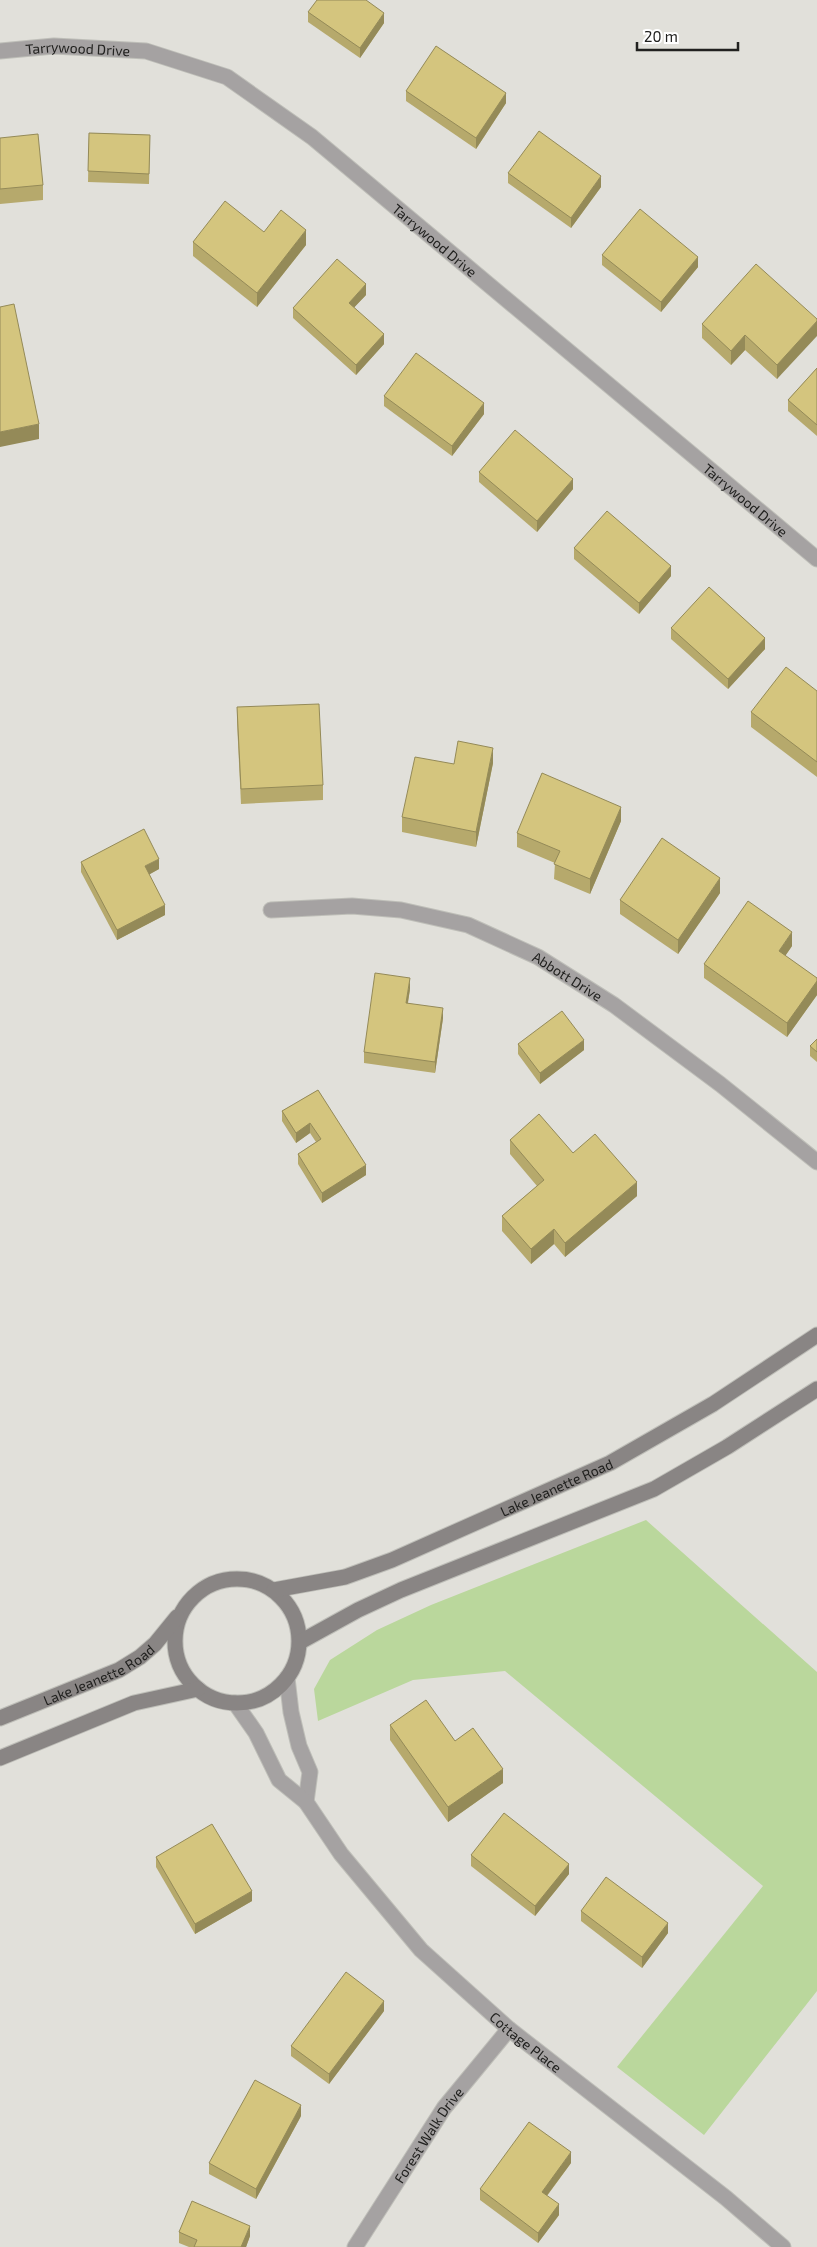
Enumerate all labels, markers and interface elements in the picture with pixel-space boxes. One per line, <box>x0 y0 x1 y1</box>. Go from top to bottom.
scale bar <box>637 20 738 52</box>
text: 20 m <box>644 27 678 45</box>
street label: Tarrywood Drive <box>25 37 131 59</box>
street label: Tarrywood Drive <box>389 200 481 280</box>
street label: Tarrywood Drive <box>700 459 792 540</box>
street label: Abbott Drive <box>530 947 606 1004</box>
street label: Lake Jeanette Road <box>497 1454 615 1519</box>
street label: Lake Jeanette Road <box>41 1640 157 1708</box>
street label: Cottage Place <box>487 2008 565 2076</box>
street label: Forest Walk Drive <box>390 2083 466 2186</box>

